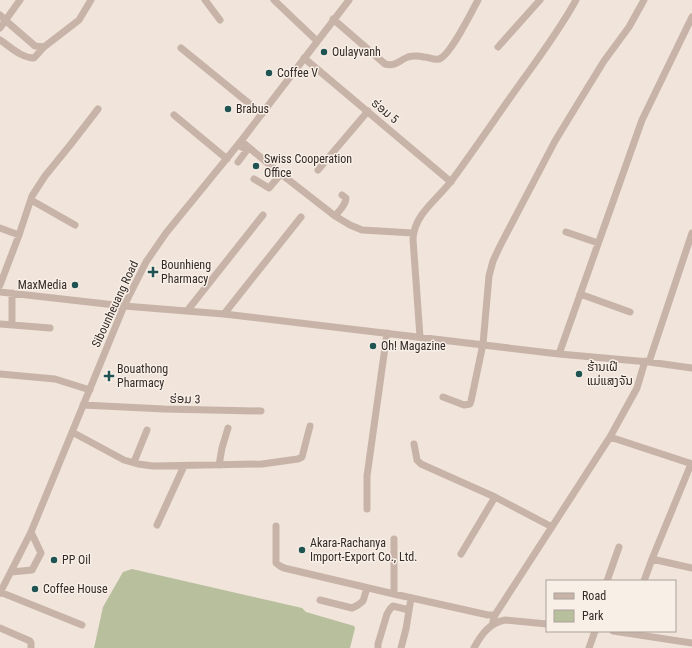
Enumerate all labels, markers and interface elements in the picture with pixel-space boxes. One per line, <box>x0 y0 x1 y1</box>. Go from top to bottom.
place label: Oulayvanh <box>332 45 381 59</box>
marker: Oulayvanh <box>319 47 329 57</box>
place label: Coffee V <box>277 66 318 80</box>
marker: Coffee V <box>264 68 274 78</box>
street label: ຮ່ອມ 5 <box>369 96 401 126</box>
place label: Brabus <box>236 102 269 116</box>
marker: Brabus <box>223 104 233 114</box>
place label: Swiss Cooperation Office <box>264 152 352 180</box>
marker: Swiss Cooperation Office <box>251 161 261 171</box>
street label: Sibounheuang Road <box>89 258 141 350</box>
place label: Bounhieng Pharmacy <box>161 258 211 286</box>
marker: Bounhieng Pharmacy <box>148 267 158 277</box>
place label: MaxMedia <box>18 278 67 292</box>
marker: MaxMedia <box>70 280 80 290</box>
place label: Oh! Magazine <box>381 339 446 353</box>
marker: Oh! Magazine <box>368 341 378 351</box>
place label: ຮ້ານເຝີ ແມ່ແສງຈັນ <box>587 360 633 388</box>
place label: Bouathong Pharmacy <box>117 362 168 390</box>
marker: ຮ້ານເຝີ ແມ່ແສງຈັນ <box>574 369 584 379</box>
marker: Bouathong Pharmacy <box>104 371 114 381</box>
street label: ຮ່ອມ 3 <box>169 392 201 406</box>
place label: Akara-Rachanya Import-Export Co., Ltd. <box>310 536 417 564</box>
marker: Akara-Rachanya Import-Export Co., Ltd. <box>297 545 307 555</box>
place label: PP Oil <box>62 553 91 567</box>
marker: PP Oil <box>49 555 59 565</box>
legend <box>546 580 676 632</box>
place label: Coffee House <box>43 582 108 596</box>
marker: Coffee House <box>30 584 40 594</box>
text: Road <box>582 589 606 603</box>
text: Park <box>582 609 604 623</box>

